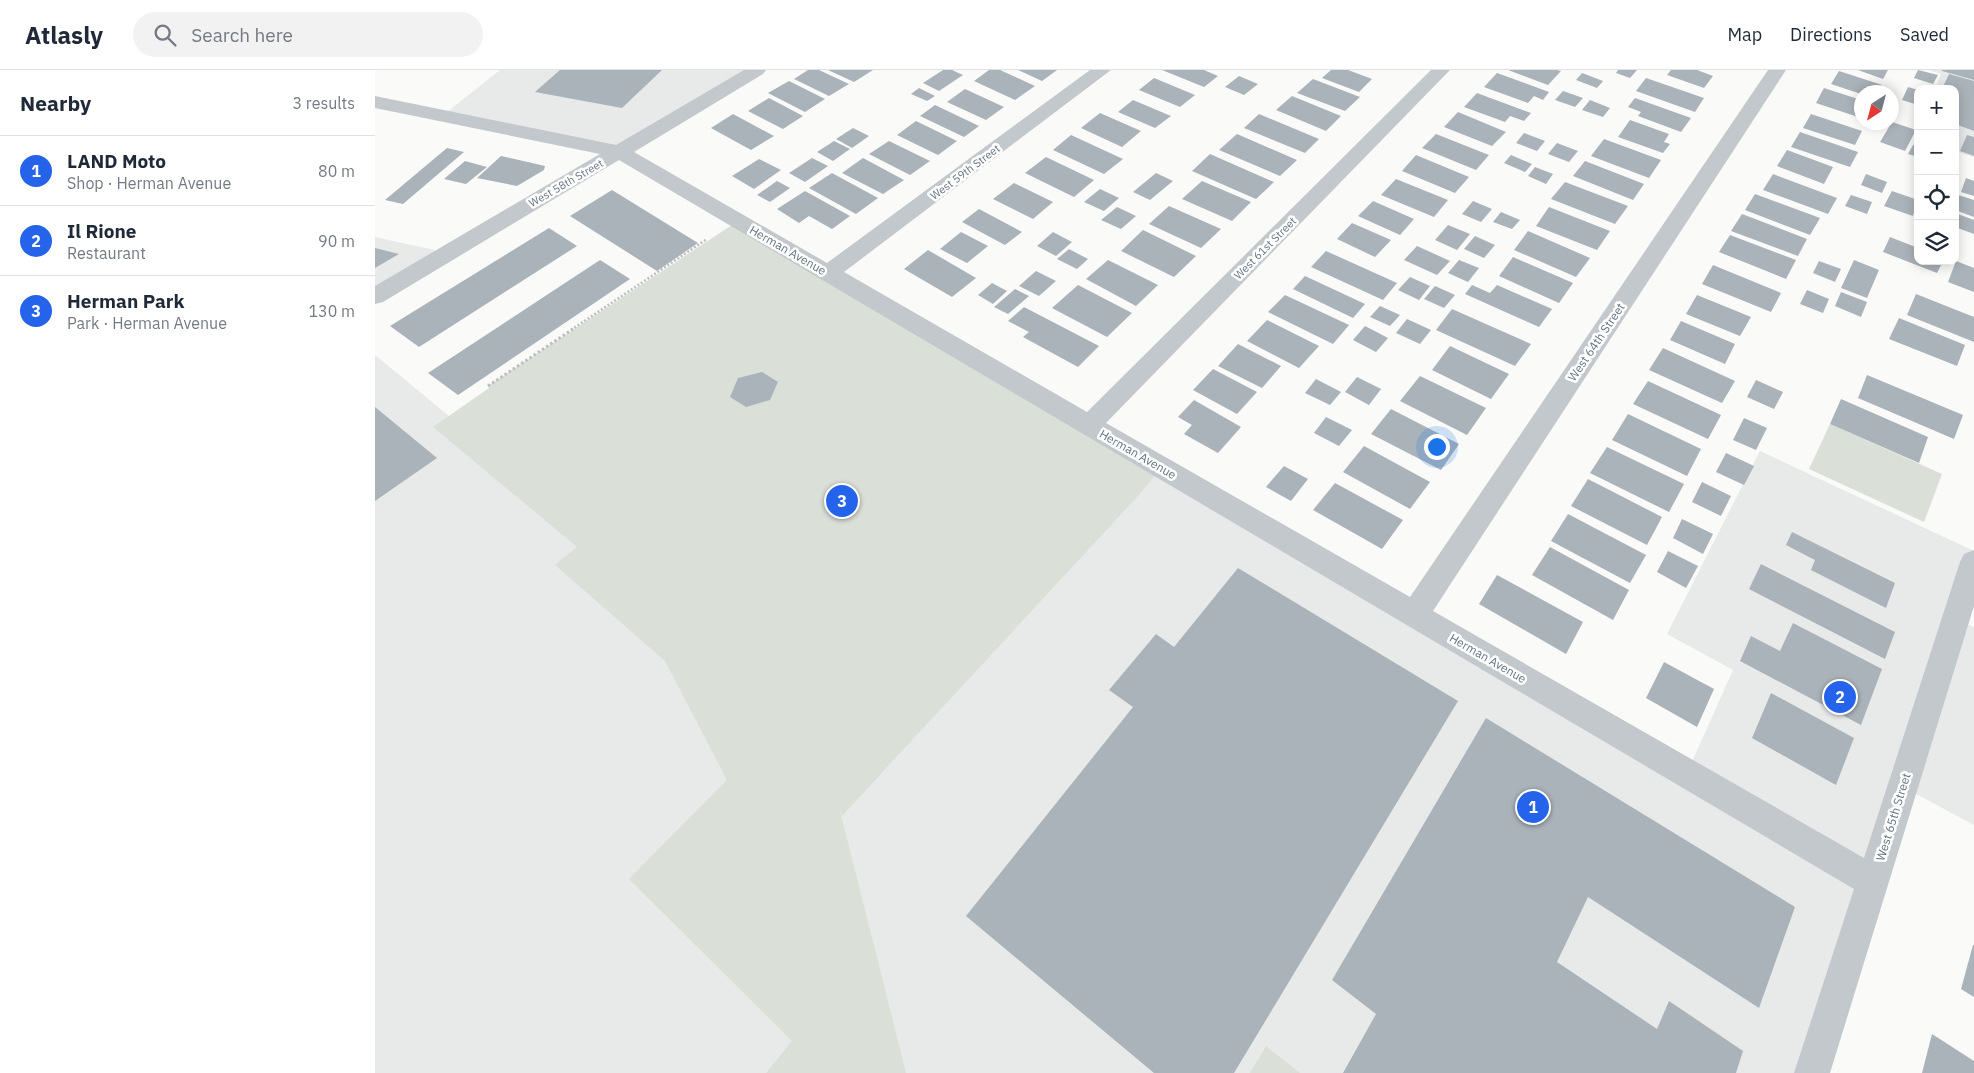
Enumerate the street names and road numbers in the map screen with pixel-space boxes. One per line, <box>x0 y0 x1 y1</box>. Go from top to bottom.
street label: West 59th Street <box>927 141 1003 203</box>
street label: West 58th Street <box>526 156 606 210</box>
street label: West 61st Street <box>1231 214 1299 282</box>
street label: Herman Avenue <box>747 222 829 278</box>
street label: West 64th Street <box>1564 300 1628 384</box>
street label: Herman Avenue <box>1097 426 1179 482</box>
street label: Herman Avenue <box>1447 630 1529 686</box>
street label: West 65th Street <box>1873 771 1913 863</box>

